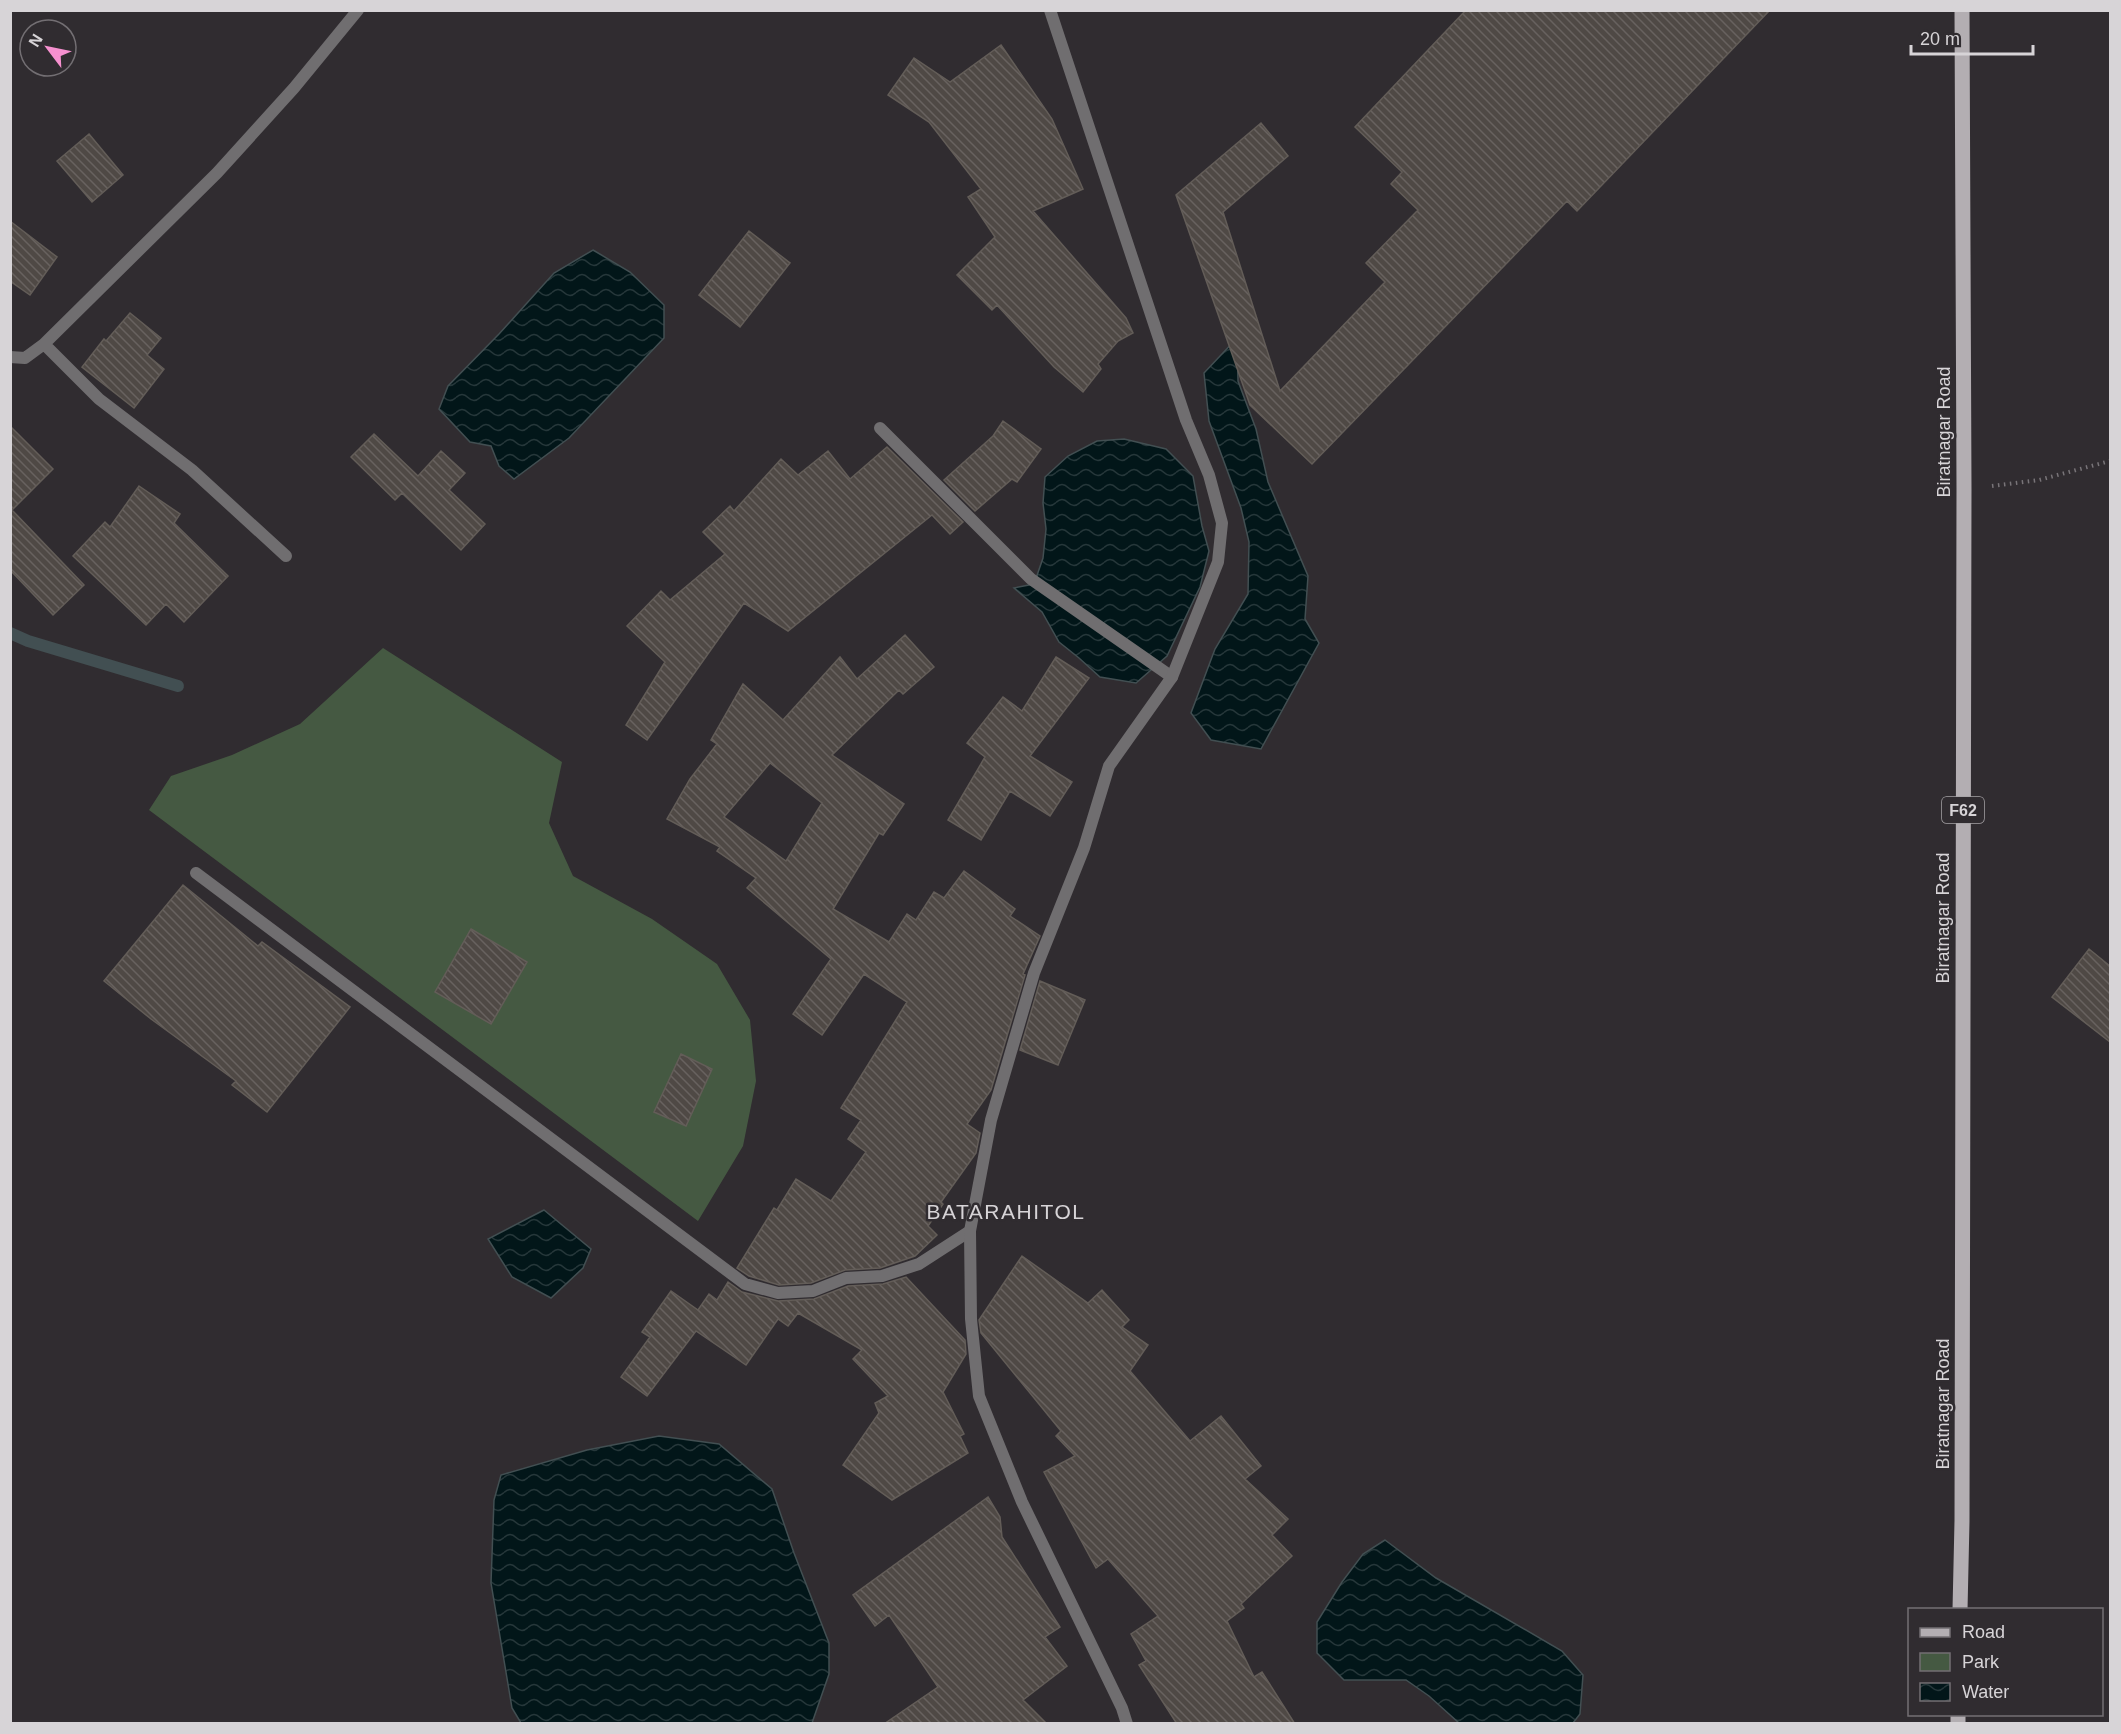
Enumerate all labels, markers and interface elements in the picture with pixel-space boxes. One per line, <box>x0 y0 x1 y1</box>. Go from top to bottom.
north arrow <box>18 18 78 78</box>
scale bar <box>1911 18 2032 56</box>
text: 20 m <box>1920 29 1960 49</box>
text: N <box>25 31 46 50</box>
street label: Biratnagar Road <box>1934 366 1954 498</box>
road number: F62 <box>1942 797 1984 823</box>
street label: Biratnagar Road <box>1933 852 1953 984</box>
district label: BATARAHITOL <box>927 1200 1085 1223</box>
street label: Biratnagar Road <box>1933 1338 1953 1470</box>
legend <box>1908 1608 2103 1716</box>
text: Road <box>1962 1622 2005 1642</box>
text: Park <box>1962 1652 2000 1672</box>
text: Water <box>1962 1682 2009 1702</box>

